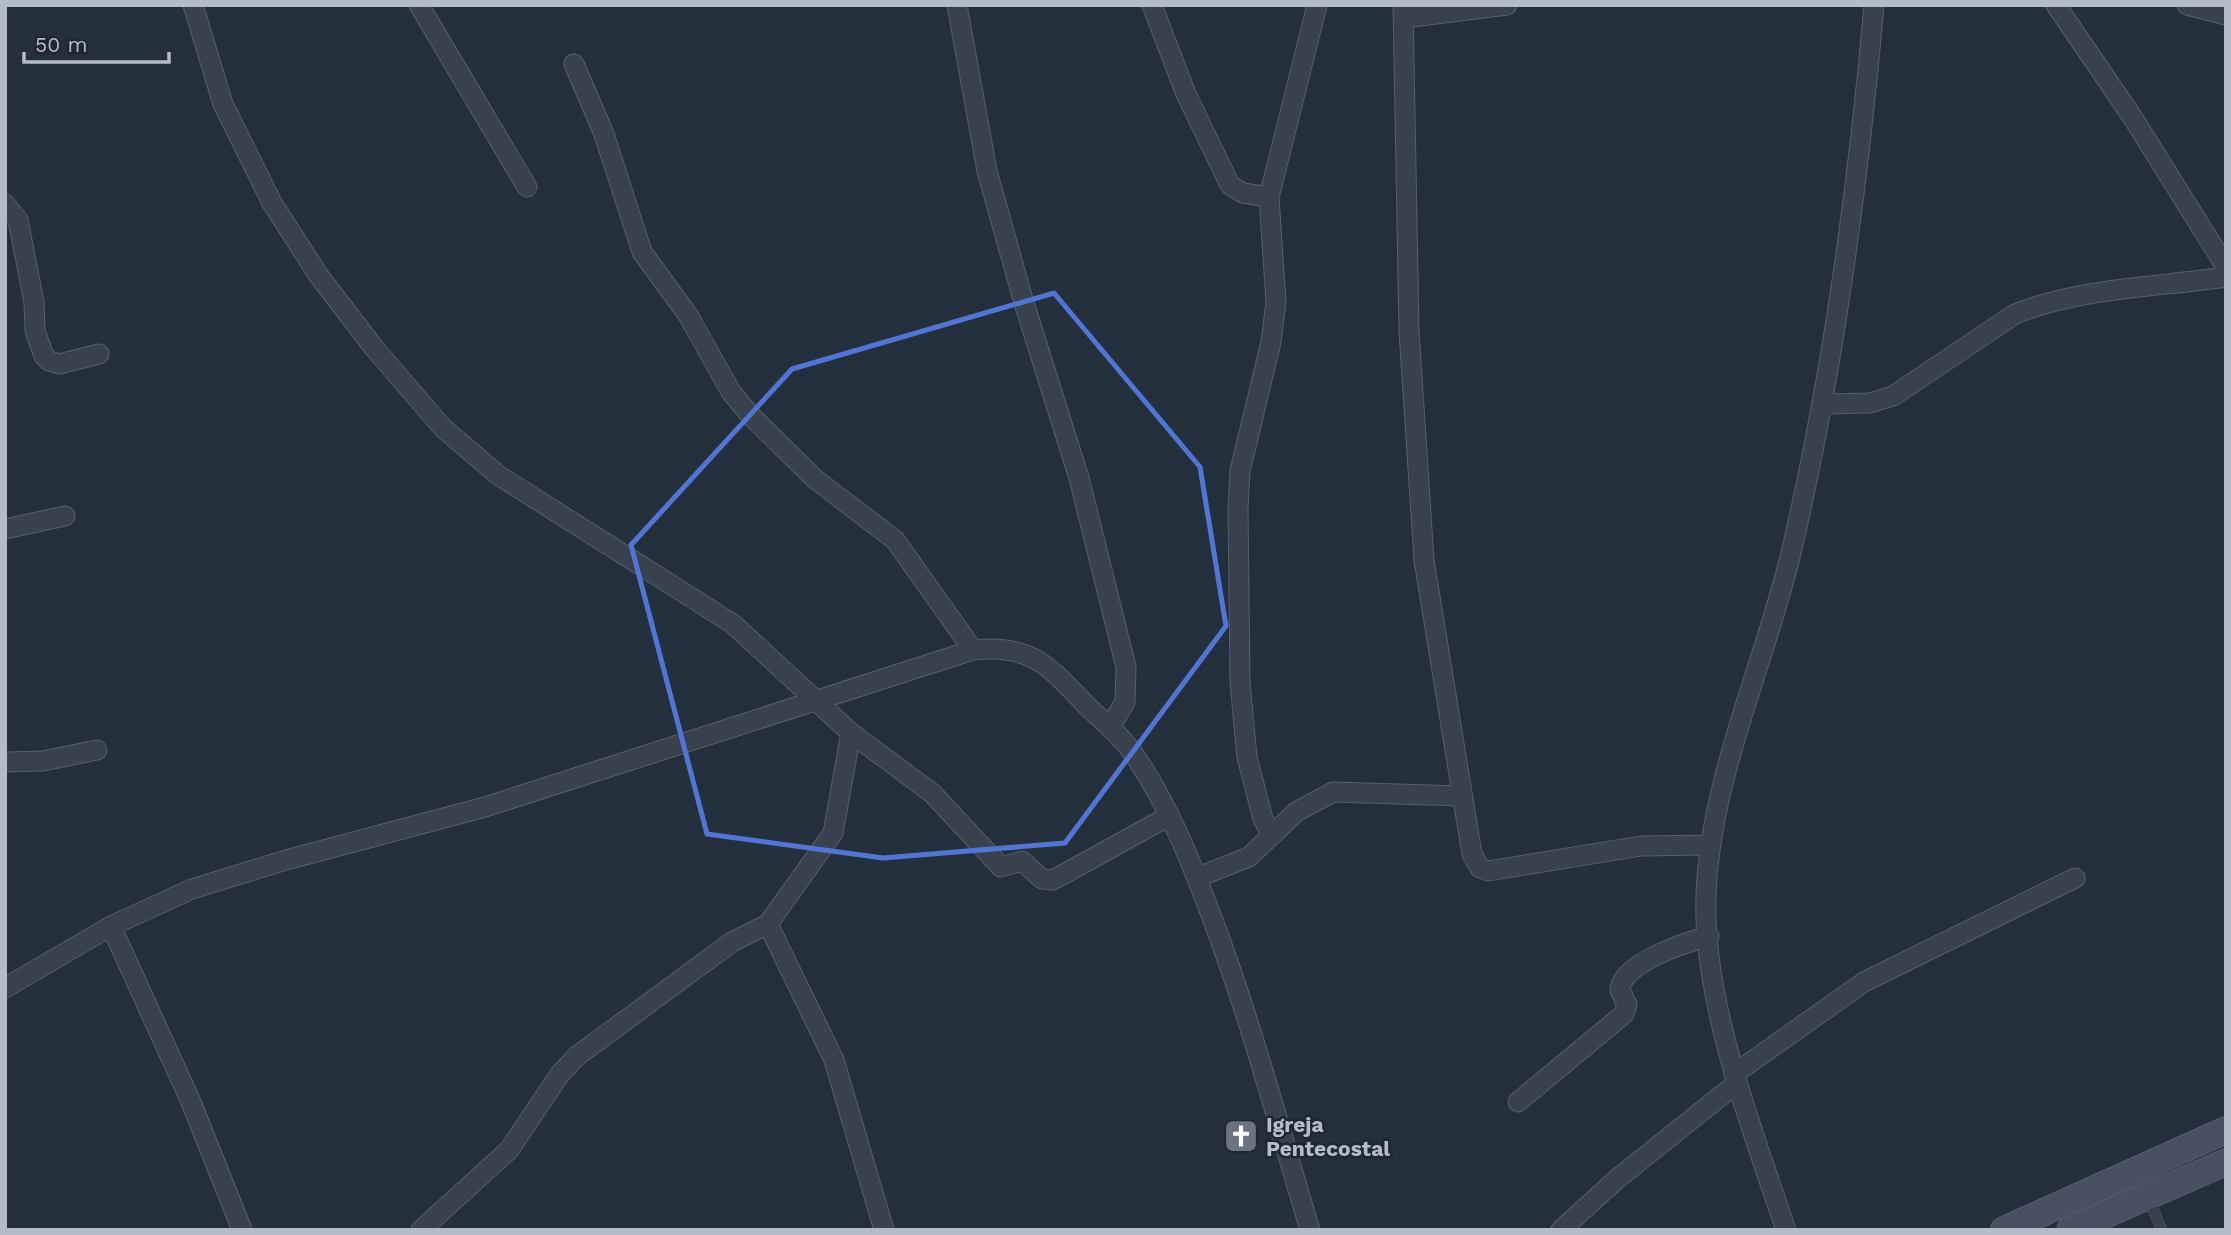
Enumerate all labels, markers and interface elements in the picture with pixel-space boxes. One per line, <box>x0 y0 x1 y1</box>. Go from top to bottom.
scale bar <box>24 21 170 65</box>
text: 50 m <box>35 32 87 57</box>
place label: Igreja Pentecostal <box>1266 1112 1390 1161</box>
church icon: Igreja Pentecostal <box>1222 1117 1260 1155</box>

